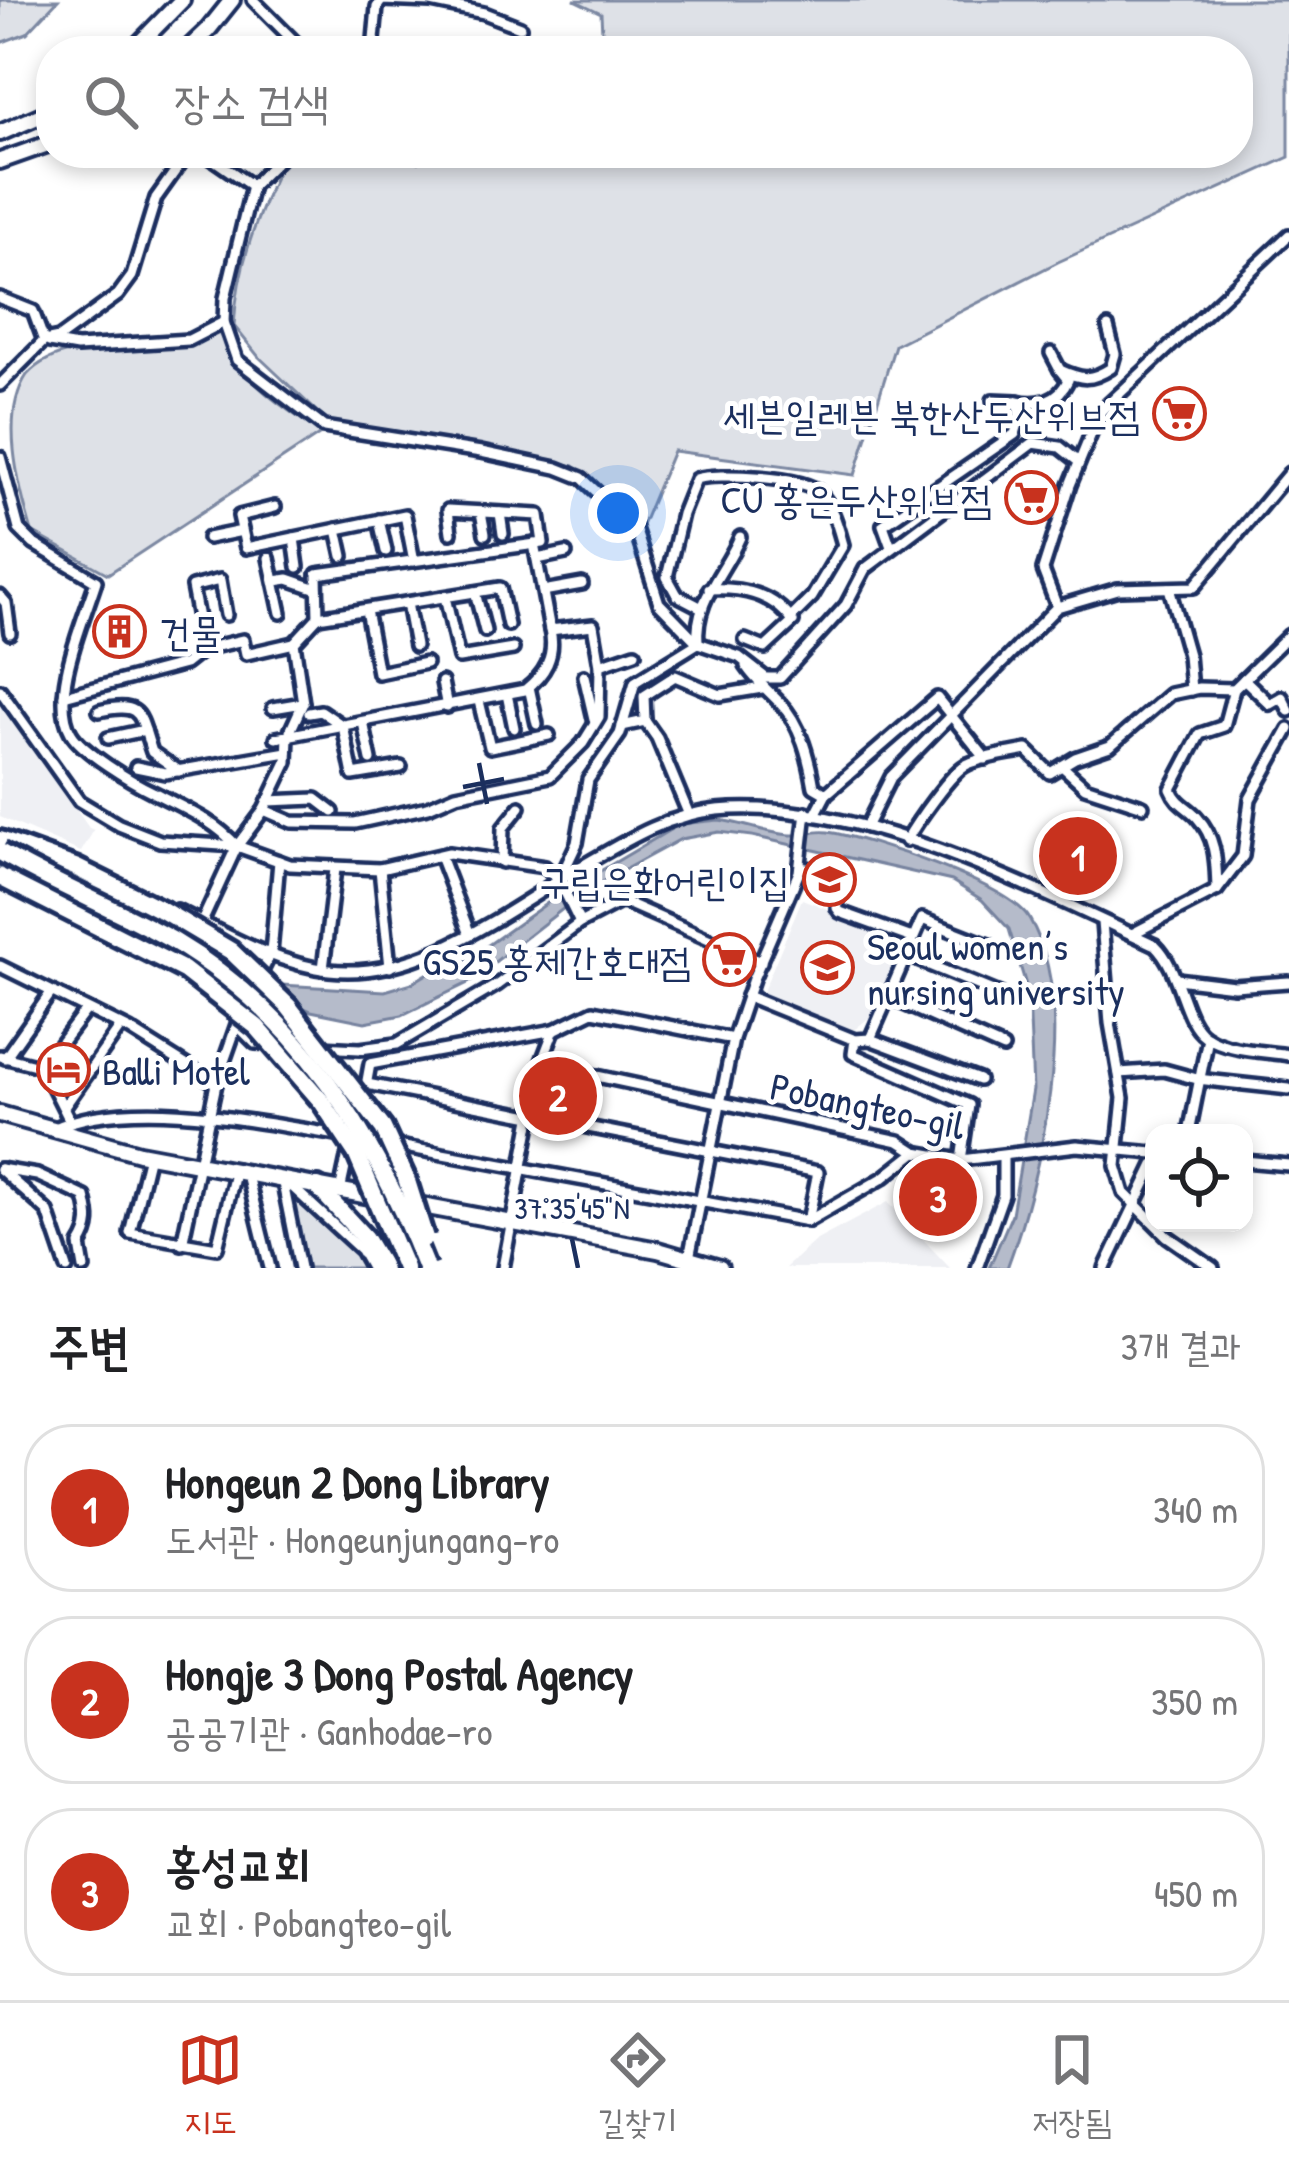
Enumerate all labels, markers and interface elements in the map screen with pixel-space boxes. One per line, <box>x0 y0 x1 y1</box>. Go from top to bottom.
search box <box>36 36 1253 168</box>
icon: search <box>78 69 144 135</box>
text: 장소 검색 <box>174 71 329 132</box>
supermarket icon: 세븐일레븐 북한산두산위브점 <box>1151 386 1207 442</box>
place label: 세븐일레븐 북한산두산위브점 <box>723 388 1140 441</box>
supermarket icon: CU 홍은두산위브점 <box>1003 470 1059 526</box>
place label: CU 홍은두산위브점 <box>721 472 992 525</box>
your location <box>588 483 648 543</box>
building icon: 건물 <box>92 603 148 659</box>
place label: 건물 <box>159 605 222 658</box>
pin: 1 <box>1039 811 1117 901</box>
school or university icon: 구립은화어린이집 <box>801 852 857 908</box>
place label: 구립은화어린이집 <box>539 854 790 907</box>
place label: Seoul women’s nursing university <box>867 919 1125 1017</box>
supermarket icon: GS25 홍제간호대점 <box>702 932 758 988</box>
place label: GS25 홍제간호대점 <box>422 934 691 987</box>
school or university icon: Seoul women’s nursing university <box>800 939 856 995</box>
hotel icon: Balli Motel <box>35 1042 91 1098</box>
place label: Balli Motel <box>102 1044 250 1097</box>
pin: 2 <box>519 1051 597 1141</box>
street label: Pobangteo-gil <box>766 1059 971 1152</box>
map controls <box>1145 1124 1253 1232</box>
button: locate <box>1145 1124 1253 1232</box>
pin: 3 <box>899 1152 977 1242</box>
text: 37°35'45"N <box>514 1188 630 1228</box>
text: 주변 <box>48 1311 130 1380</box>
text: 3개 결과 <box>1120 1319 1241 1372</box>
text: Hongeun 2 Dong Library <box>165 1451 549 1512</box>
text: 1 <box>83 1482 97 1535</box>
text: 340 m <box>1153 1482 1238 1535</box>
text: 도서관 · Hongeunjungang-ro <box>165 1512 559 1565</box>
text: Hongje 3 Dong Postal Agency <box>165 1643 633 1704</box>
text: 2 <box>81 1674 99 1727</box>
text: 350 m <box>1151 1674 1238 1727</box>
text: 공공기관 · Ganhodae-ro <box>165 1704 493 1757</box>
text: 홍성교회 <box>165 1834 310 1895</box>
text: 3 <box>81 1866 99 1919</box>
text: 450 m <box>1154 1866 1238 1919</box>
text: 교회 · Pobangteo-gil <box>165 1896 451 1949</box>
tab: 지도 <box>177 2027 243 2144</box>
tab: 길찾기 <box>598 2027 677 2144</box>
tab: 저장됨 <box>1032 2027 1112 2144</box>

